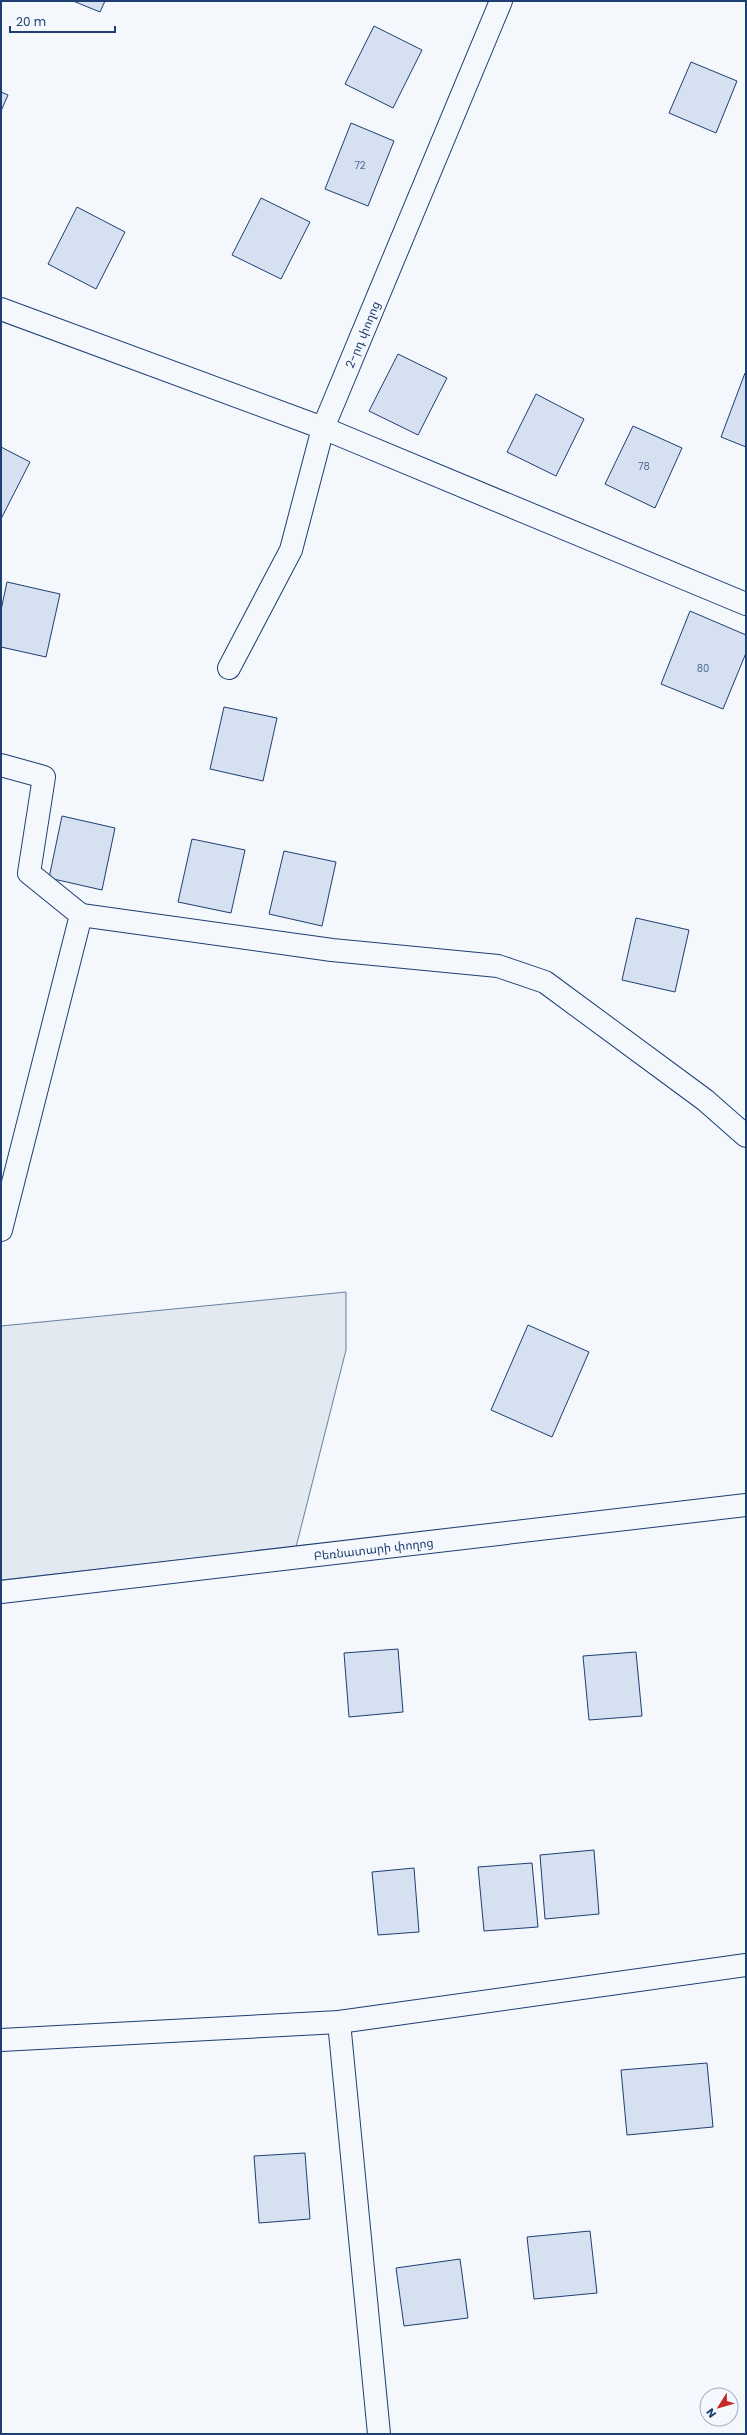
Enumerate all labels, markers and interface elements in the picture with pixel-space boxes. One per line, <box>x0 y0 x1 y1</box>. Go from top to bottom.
scale bar <box>10 8 115 34</box>
text: 20 m <box>16 13 46 30</box>
house number: 72 <box>354 158 366 173</box>
street label: 2-րդ փողոց <box>341 298 384 370</box>
house number: 78 <box>638 459 650 474</box>
house number: 80 <box>697 661 709 676</box>
street label: Բեռնատարի փողոց <box>313 1533 434 1564</box>
north arrow <box>699 2387 739 2427</box>
text: N <box>702 2405 720 2421</box>

